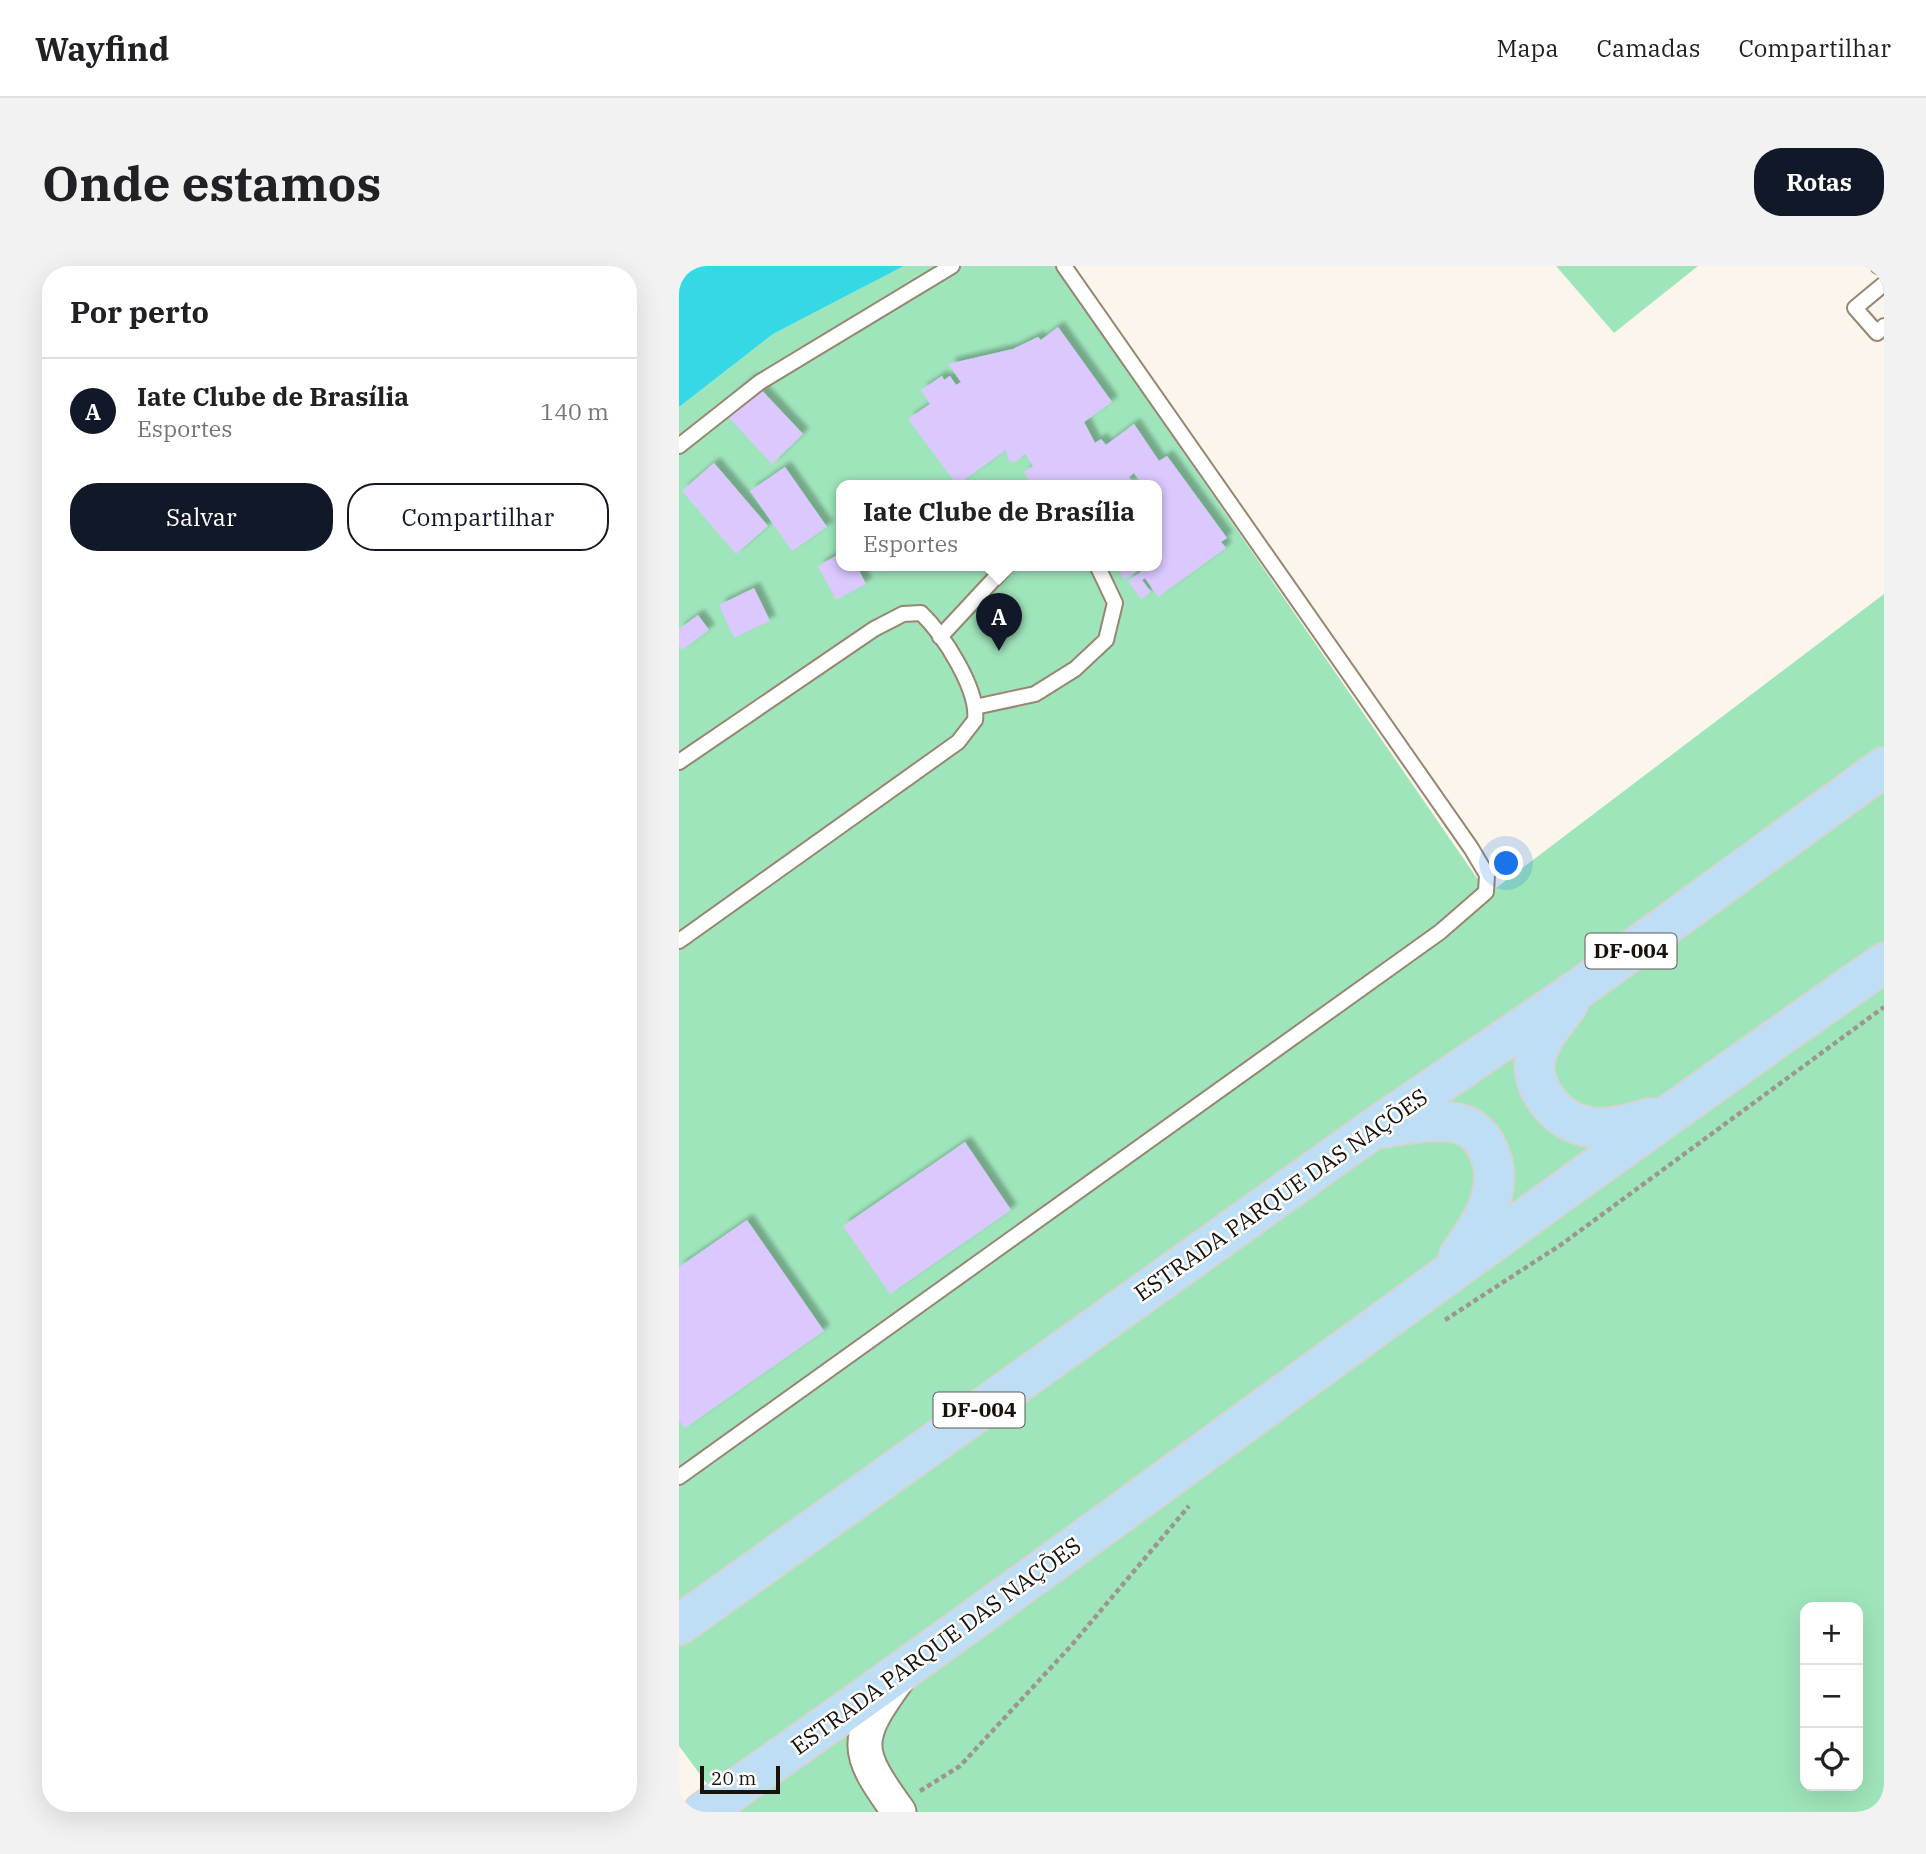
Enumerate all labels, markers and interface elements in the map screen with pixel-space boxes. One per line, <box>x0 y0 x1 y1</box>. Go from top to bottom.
text: Wayfind <box>35 27 169 70</box>
text: Mapa <box>1496 32 1559 64</box>
text: Camadas <box>1597 32 1700 64</box>
text: Compartilhar <box>1738 32 1891 64</box>
button: Rotas <box>1754 148 1884 216</box>
text: Onde estamos <box>42 151 381 214</box>
text: Por perto <box>70 292 209 331</box>
text: Iate Clube de Brasília <box>137 379 409 413</box>
text: A <box>85 396 101 426</box>
text: 140 m <box>540 396 609 426</box>
text: Esportes <box>137 413 232 443</box>
popup <box>836 480 1162 571</box>
button: Salvar <box>70 483 333 551</box>
button: Compartilhar <box>347 483 609 551</box>
text: Iate Clube de Brasília <box>863 494 1135 528</box>
text: Esportes <box>863 528 958 558</box>
pin: A <box>976 593 1022 651</box>
your location <box>1489 846 1523 880</box>
road number: DF-004 <box>1585 934 1677 968</box>
street label: ESTRADA PARQUE DAS NAÇÕES <box>1128 1081 1433 1307</box>
road number: DF-004 <box>933 1392 1025 1428</box>
street label: ESTRADA PARQUE DAS NAÇÕES <box>784 1530 1086 1761</box>
map controls <box>1800 1602 1863 1791</box>
button: + <box>1800 1602 1863 1665</box>
button: − <box>1800 1665 1863 1728</box>
button: locate <box>1800 1728 1863 1791</box>
scale bar <box>700 1763 781 1795</box>
text: 20 m <box>711 1766 756 1790</box>

